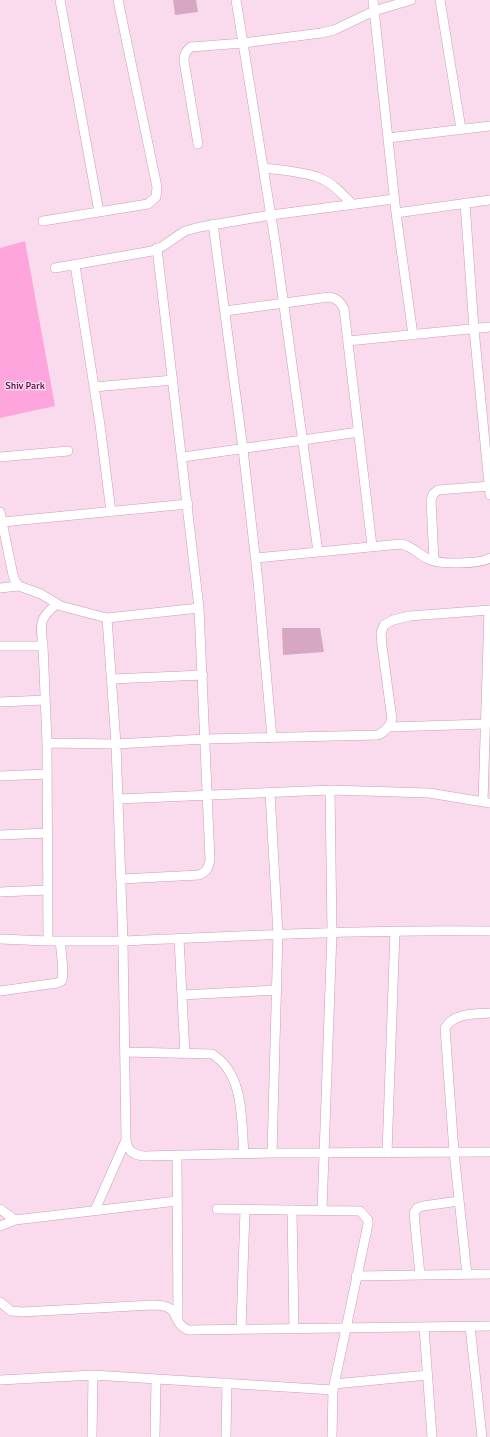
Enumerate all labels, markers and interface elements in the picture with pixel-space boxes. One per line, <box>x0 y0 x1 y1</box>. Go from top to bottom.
park label: Shiv Park <box>5 380 45 392</box>

